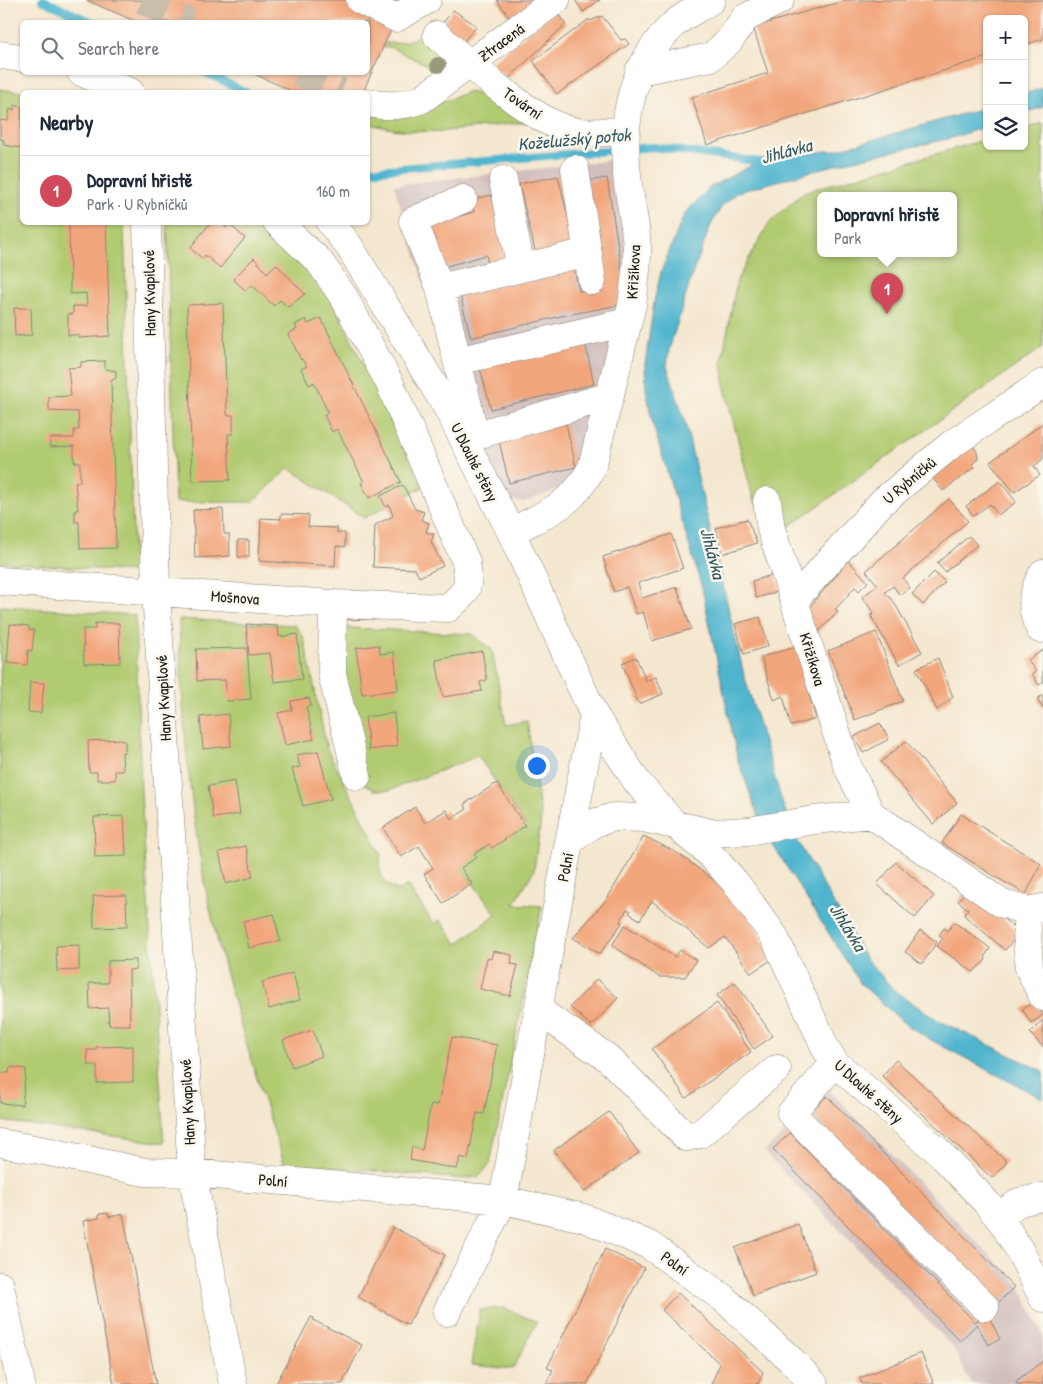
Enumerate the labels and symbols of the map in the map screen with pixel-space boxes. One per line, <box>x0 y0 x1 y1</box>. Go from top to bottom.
street label: Ztracená <box>474 18 528 66</box>
street label: Tovární <box>499 81 547 125</box>
water label: Koželužský potok <box>516 121 633 156</box>
water label: Jihlávka <box>758 132 816 170</box>
street label: Křižíkova <box>621 244 645 300</box>
street label: Hany Kvapilové <box>137 249 161 336</box>
pin: 1 <box>871 273 903 314</box>
street label: U Dlouhé stěny <box>446 419 504 506</box>
street label: U Rybníčků <box>878 451 941 509</box>
water label: Jihlávka <box>694 525 732 583</box>
street label: Mošnova <box>210 584 260 610</box>
street label: Křižíkova <box>795 630 831 688</box>
street label: Hany Kvapilové <box>150 654 176 742</box>
your location <box>524 753 550 779</box>
street label: Polní <box>551 851 579 883</box>
water label: Jihlávka <box>824 898 873 957</box>
street label: U Dlouhé stěny <box>830 1054 908 1128</box>
street label: Hany Kvapilové <box>174 1058 200 1146</box>
street label: Polní <box>257 1168 289 1192</box>
street label: Polní <box>657 1246 693 1280</box>

